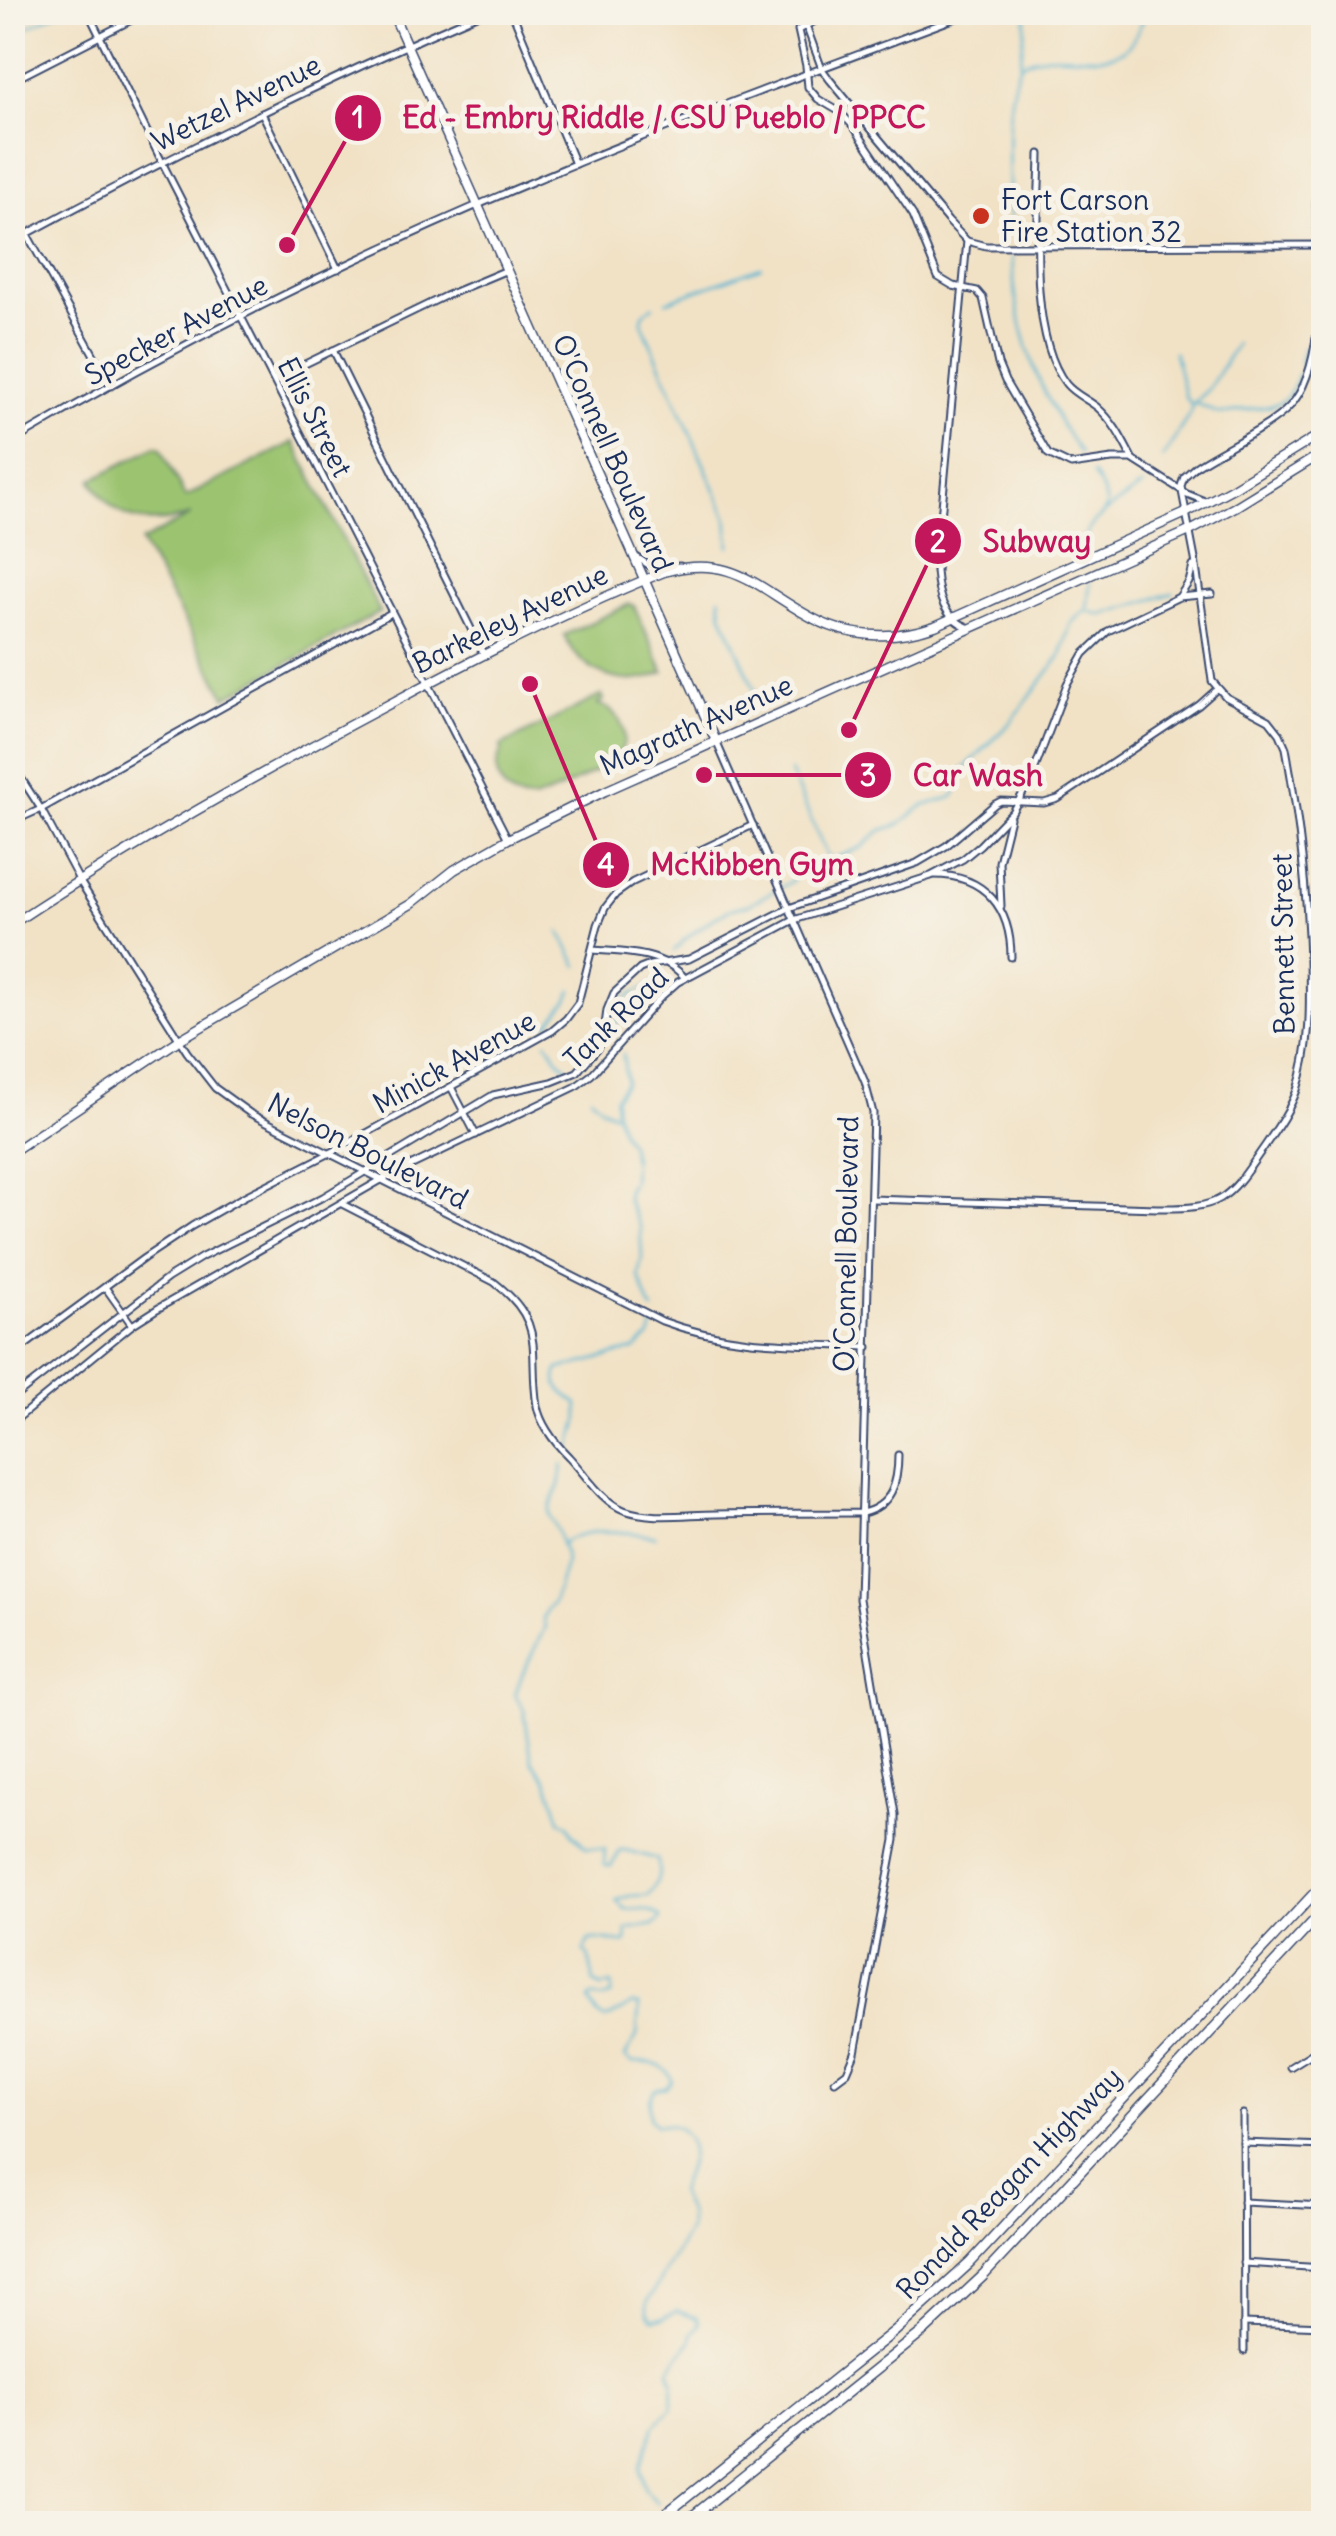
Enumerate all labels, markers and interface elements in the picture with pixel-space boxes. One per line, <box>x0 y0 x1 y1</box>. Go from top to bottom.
street label: Wetzel Avenue <box>146 47 326 159</box>
callout: Ed - Embry Riddle / CSU Pueblo / PPCC <box>333 88 946 148</box>
text: 1 <box>352 98 364 136</box>
text: Ed - Embry Riddle / CSU Pueblo / PPCC <box>402 98 926 136</box>
place label: Fort Carson Fire Station 32 <box>1001 182 1182 250</box>
marker: Fort Carson Fire Station 32 <box>970 205 992 227</box>
street label: Specker Avenue <box>78 267 274 393</box>
street label: O'Connell Boulevard <box>544 329 682 577</box>
street label: Ellis Street <box>270 351 360 483</box>
callout: Subway <box>913 511 1111 571</box>
text: 2 <box>930 522 946 560</box>
text: Subway <box>983 522 1091 560</box>
street label: Barkeley Avenue <box>407 556 613 682</box>
street label: Magrath Avenue <box>594 666 798 784</box>
callout: Car Wash <box>843 745 1063 805</box>
text: 3 <box>859 756 877 794</box>
text: Car Wash <box>913 756 1043 794</box>
callout: McKibben Gym <box>581 835 874 895</box>
text: 4 <box>597 845 615 883</box>
text: McKibben Gym <box>650 845 854 883</box>
street label: Bennett Street <box>1263 853 1303 1035</box>
street label: Tank Road <box>556 959 676 1077</box>
street label: Minick Avenue <box>366 1003 542 1121</box>
street label: Nelson Boulevard <box>262 1085 474 1217</box>
street label: O'Connell Boulevard <box>826 1116 866 1372</box>
street label: Ronald Reagan Highway <box>889 2059 1129 2307</box>

